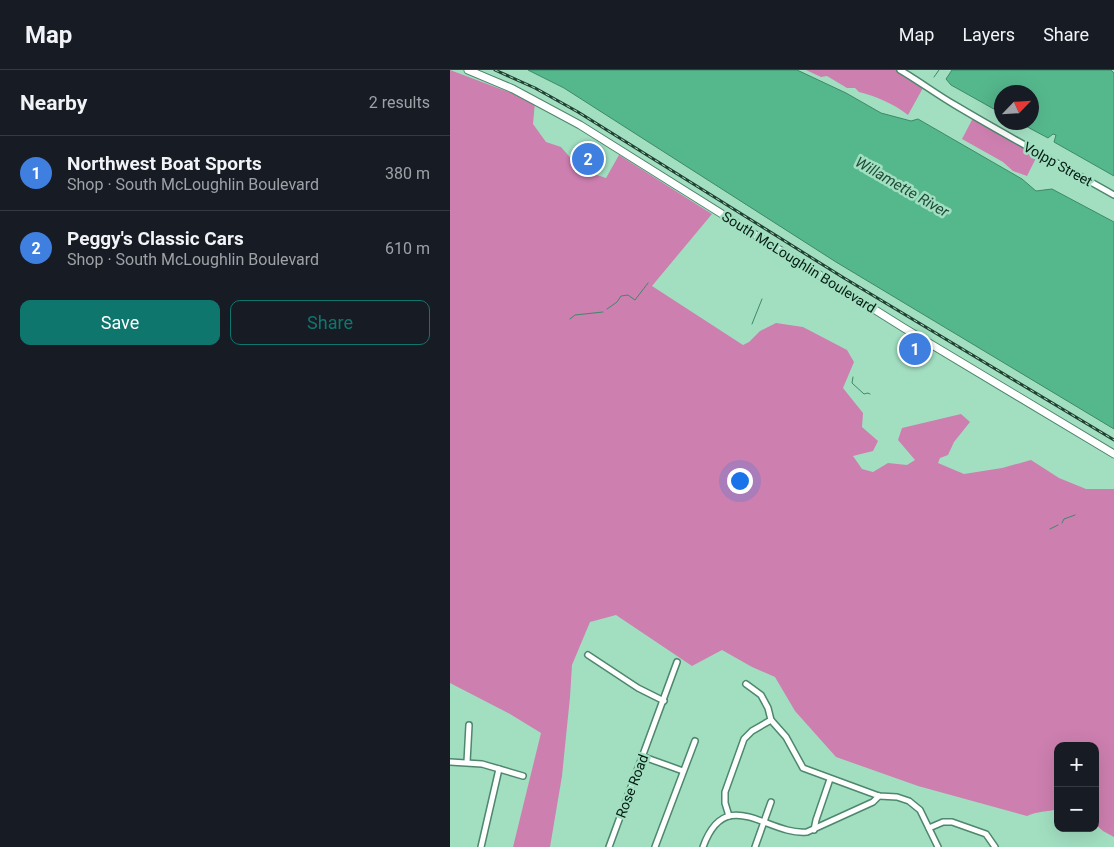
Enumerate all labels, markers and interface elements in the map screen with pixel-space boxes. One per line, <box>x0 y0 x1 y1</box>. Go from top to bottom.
text: Map <box>25 21 72 49</box>
text: Map <box>899 24 934 45</box>
text: Layers <box>962 24 1015 45</box>
text: Share <box>1043 24 1089 45</box>
north arrow <box>994 85 1039 130</box>
text: Nearby <box>20 91 87 115</box>
text: 2 results <box>369 93 430 112</box>
street label: Volpp Street <box>1021 139 1096 190</box>
pin: 2 <box>572 140 604 178</box>
text: Northwest Boat Sports <box>67 152 262 175</box>
water label: Willamette River <box>852 153 953 222</box>
text: 1 <box>31 164 41 183</box>
text: 380 m <box>385 164 430 183</box>
text: Shop · South McLoughlin Boulevard <box>67 175 319 194</box>
street label: South McLoughlin Boulevard <box>719 208 879 316</box>
text: Peggy's Classic Cars <box>67 227 244 250</box>
text: 2 <box>31 239 41 258</box>
text: 610 m <box>385 239 430 258</box>
text: Shop · South McLoughlin Boulevard <box>67 250 319 269</box>
button: Save <box>20 300 220 345</box>
button: Share <box>230 300 430 345</box>
pin: 1 <box>899 330 931 368</box>
your location <box>727 468 753 494</box>
map controls <box>1054 742 1099 832</box>
button: + <box>1054 742 1099 787</box>
street label: Rose Road <box>613 752 651 820</box>
button: − <box>1054 787 1099 832</box>

